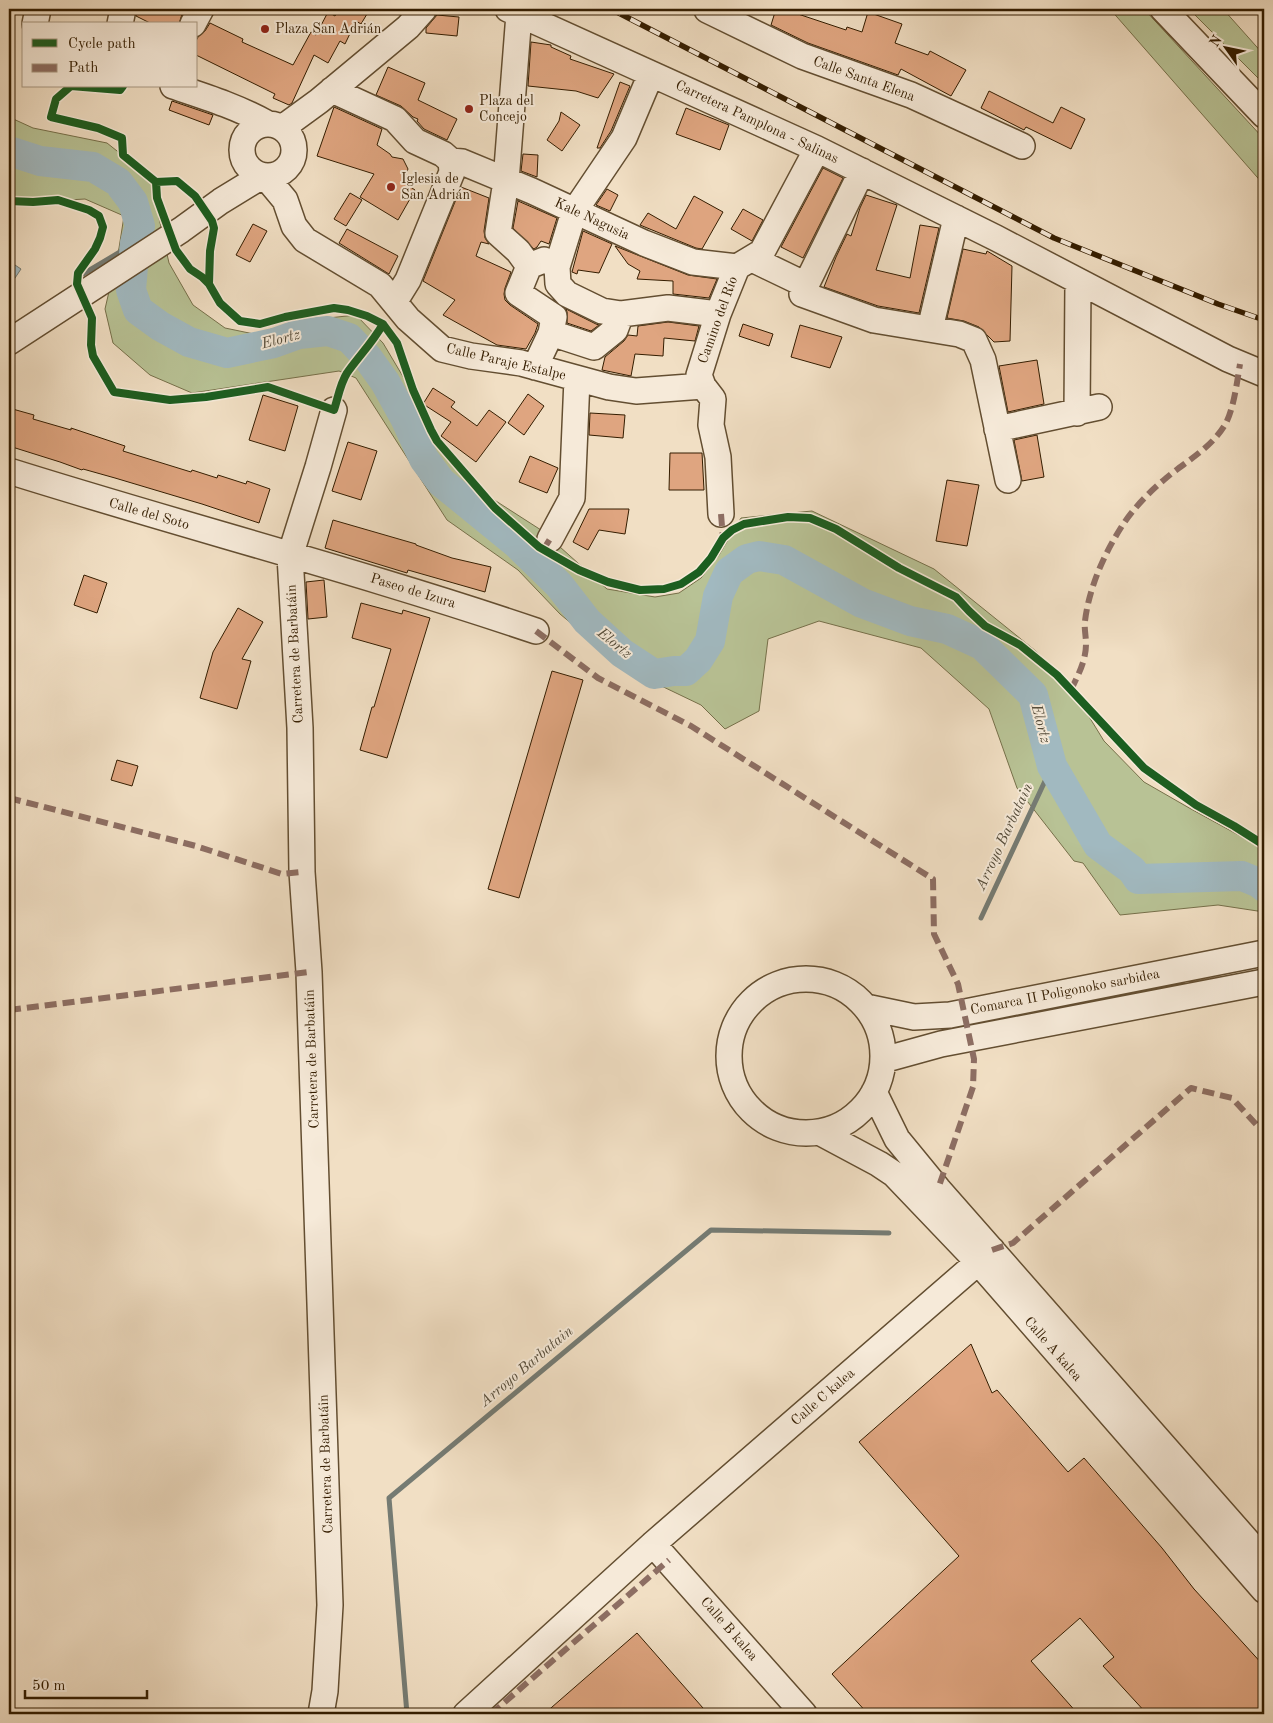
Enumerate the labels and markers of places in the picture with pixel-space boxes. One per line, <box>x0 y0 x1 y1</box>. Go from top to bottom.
place label: Plaza San Adrián <box>275 22 382 36</box>
marker: Plaza San Adrián <box>259 23 271 35</box>
place label: Plaza del Concejo <box>479 94 534 124</box>
marker: Plaza del Concejo <box>463 103 475 115</box>
place label: Iglesia de San Adrián <box>401 172 471 202</box>
marker: Iglesia de San Adrián <box>385 181 397 193</box>

